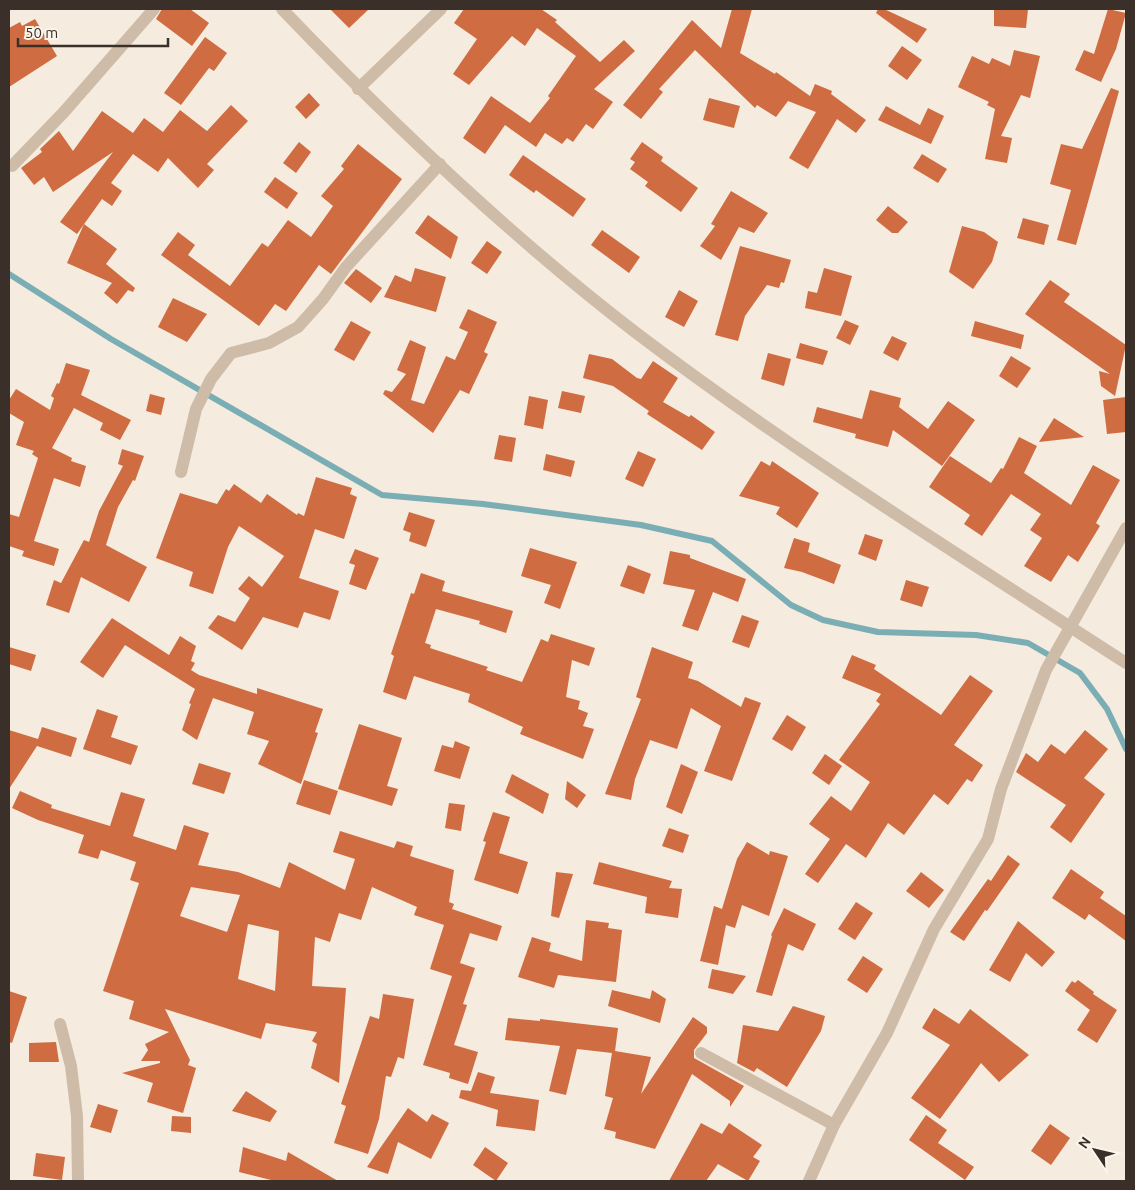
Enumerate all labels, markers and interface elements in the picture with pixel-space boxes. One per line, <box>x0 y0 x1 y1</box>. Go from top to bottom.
scale bar <box>18 15 168 47</box>
text: 50 m <box>25 24 58 41</box>
north arrow <box>1070 1125 1120 1175</box>
text: N <box>1075 1134 1094 1151</box>

